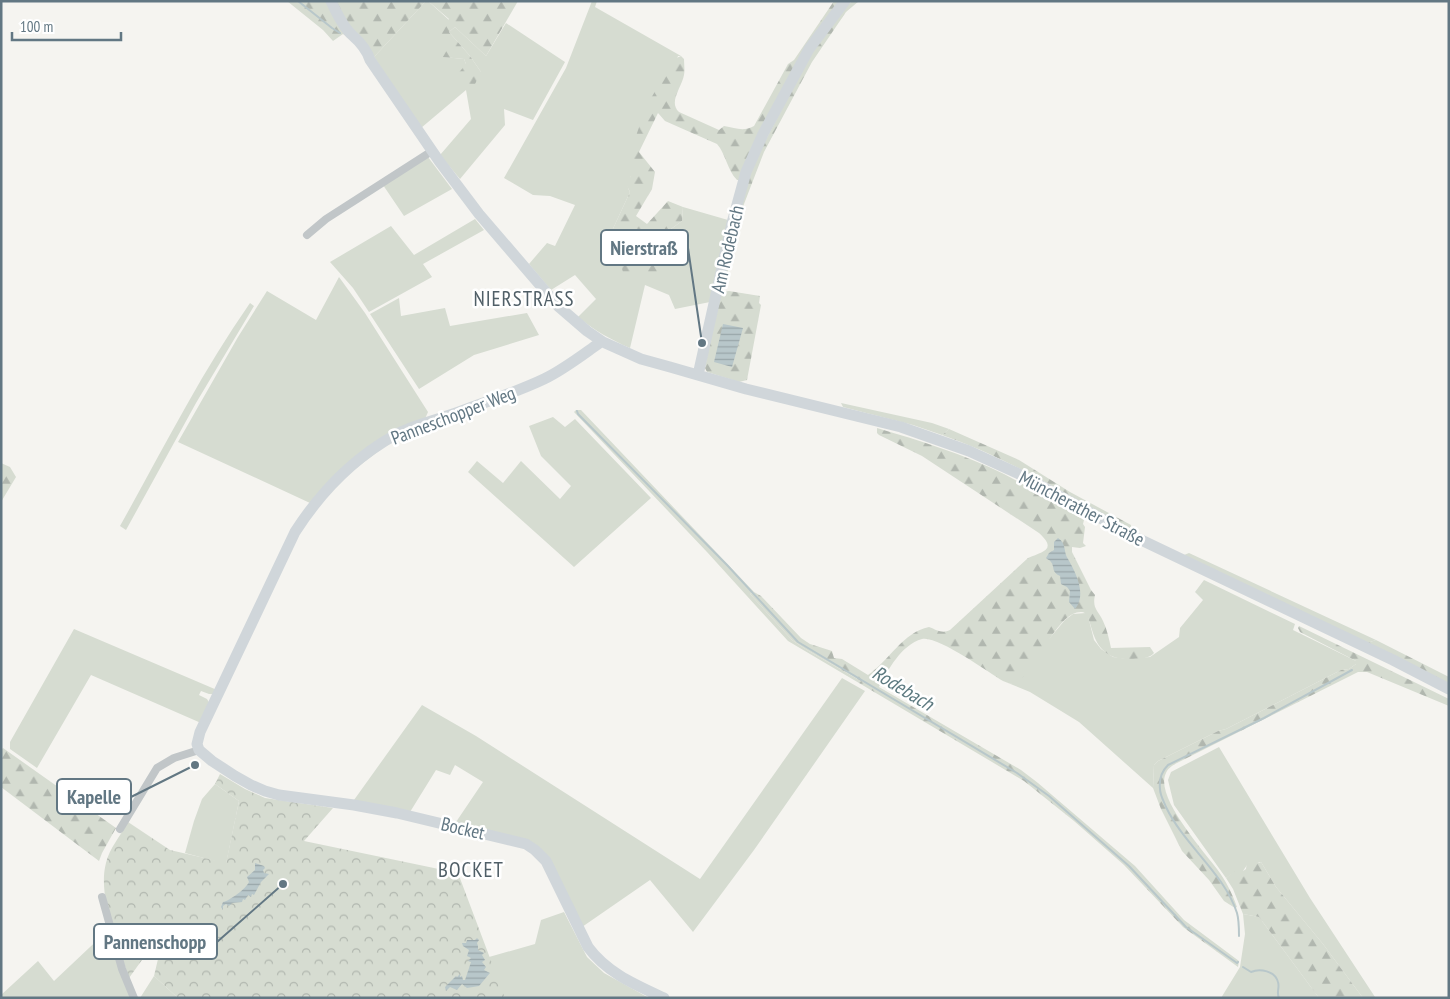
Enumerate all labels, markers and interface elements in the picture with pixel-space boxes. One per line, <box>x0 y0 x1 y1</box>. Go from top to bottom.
scale bar <box>12 10 121 42</box>
text: 100 m <box>20 17 53 36</box>
street label: Am Rodebach <box>705 203 749 295</box>
callout: Nierstraß <box>601 230 688 265</box>
text: Nierstraß <box>610 235 678 261</box>
district label: NIERSTRASS <box>473 285 575 312</box>
street label: Panneschopper Weg <box>387 380 519 450</box>
street label: Müncherather Straße <box>1015 465 1149 551</box>
water label: Rodebach <box>868 660 939 717</box>
callout: Kapelle <box>57 779 131 814</box>
text: Kapelle <box>67 784 121 810</box>
street label: Bocket <box>439 811 488 845</box>
district label: BOCKET <box>438 856 504 883</box>
callout: Pannenschopp <box>94 924 217 959</box>
text: Pannenschopp <box>104 929 206 955</box>

